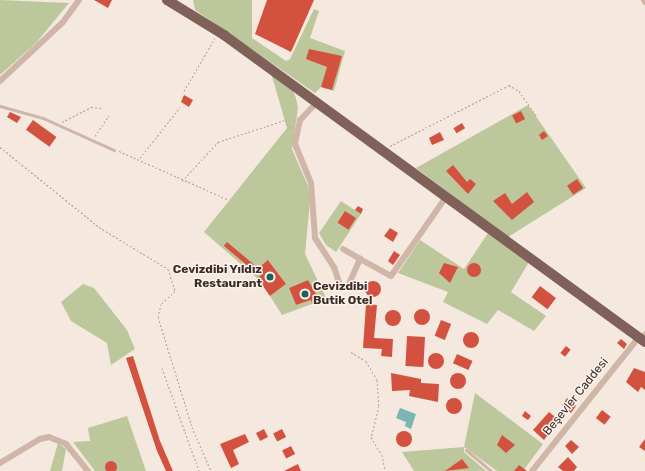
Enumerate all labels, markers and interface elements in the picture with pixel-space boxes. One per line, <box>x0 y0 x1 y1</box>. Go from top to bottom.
place label: Cevizdibi Yıldız Restaurant <box>173 263 262 291</box>
marker: Cevizdibi Yıldız Restaurant <box>265 272 275 282</box>
place label: Cevizdibi Butik Otel <box>313 280 372 308</box>
marker: Cevizdibi Butik Otel <box>300 289 310 299</box>
street label: Beşevler Caddesi <box>540 355 612 439</box>

